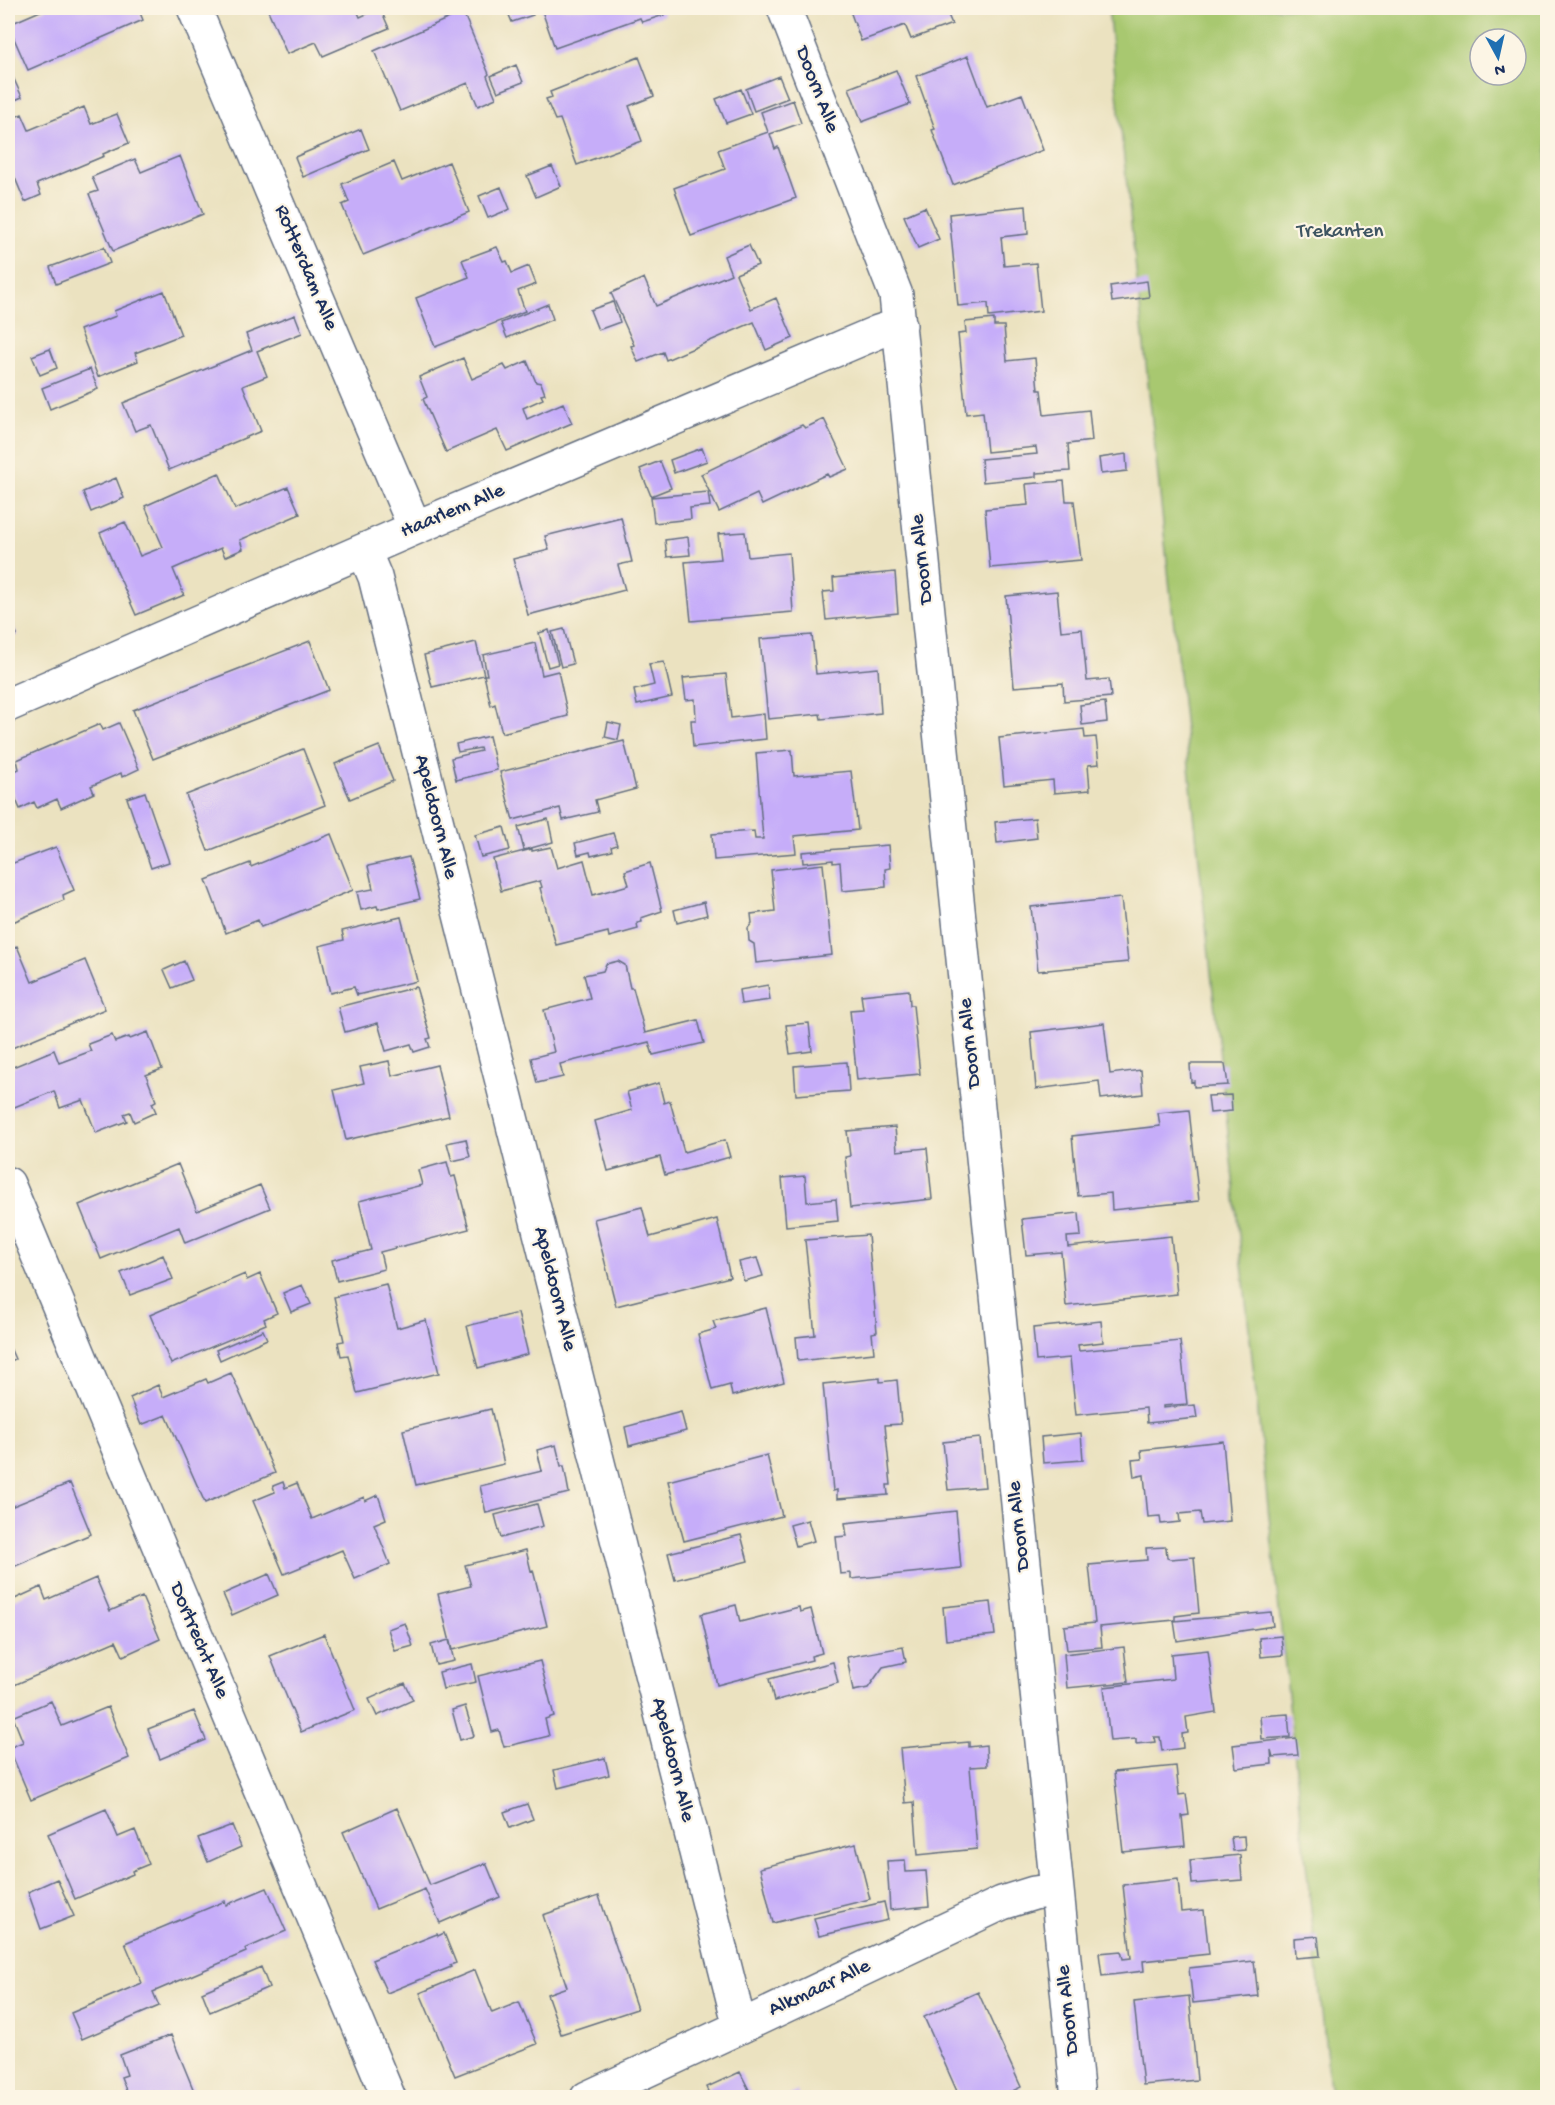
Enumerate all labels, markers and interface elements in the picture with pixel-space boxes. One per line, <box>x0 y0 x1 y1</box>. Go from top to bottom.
north arrow <box>1468 27 1528 87</box>
street label: Doorn Alle <box>787 41 844 138</box>
text: N <box>1493 58 1506 79</box>
street label: Rotterdam Alle <box>267 202 343 335</box>
park label: Trekanten <box>1296 220 1383 245</box>
street label: Haarlem Alle <box>397 478 510 545</box>
street label: Doorn Alle <box>906 512 940 607</box>
street label: Apeldoorn Alle <box>407 752 463 883</box>
street label: Doorn Alle <box>954 996 988 1091</box>
street label: Apeldoorn Alle <box>526 1224 582 1355</box>
street label: Doorn Alle <box>1003 1479 1037 1574</box>
street label: Dortrecht Alle <box>162 1578 234 1704</box>
street label: Apeldoorn Alle <box>644 1695 700 1826</box>
street label: Alkmaar Alle <box>765 1954 876 2023</box>
street label: Doorn Alle <box>1052 1963 1086 2058</box>

